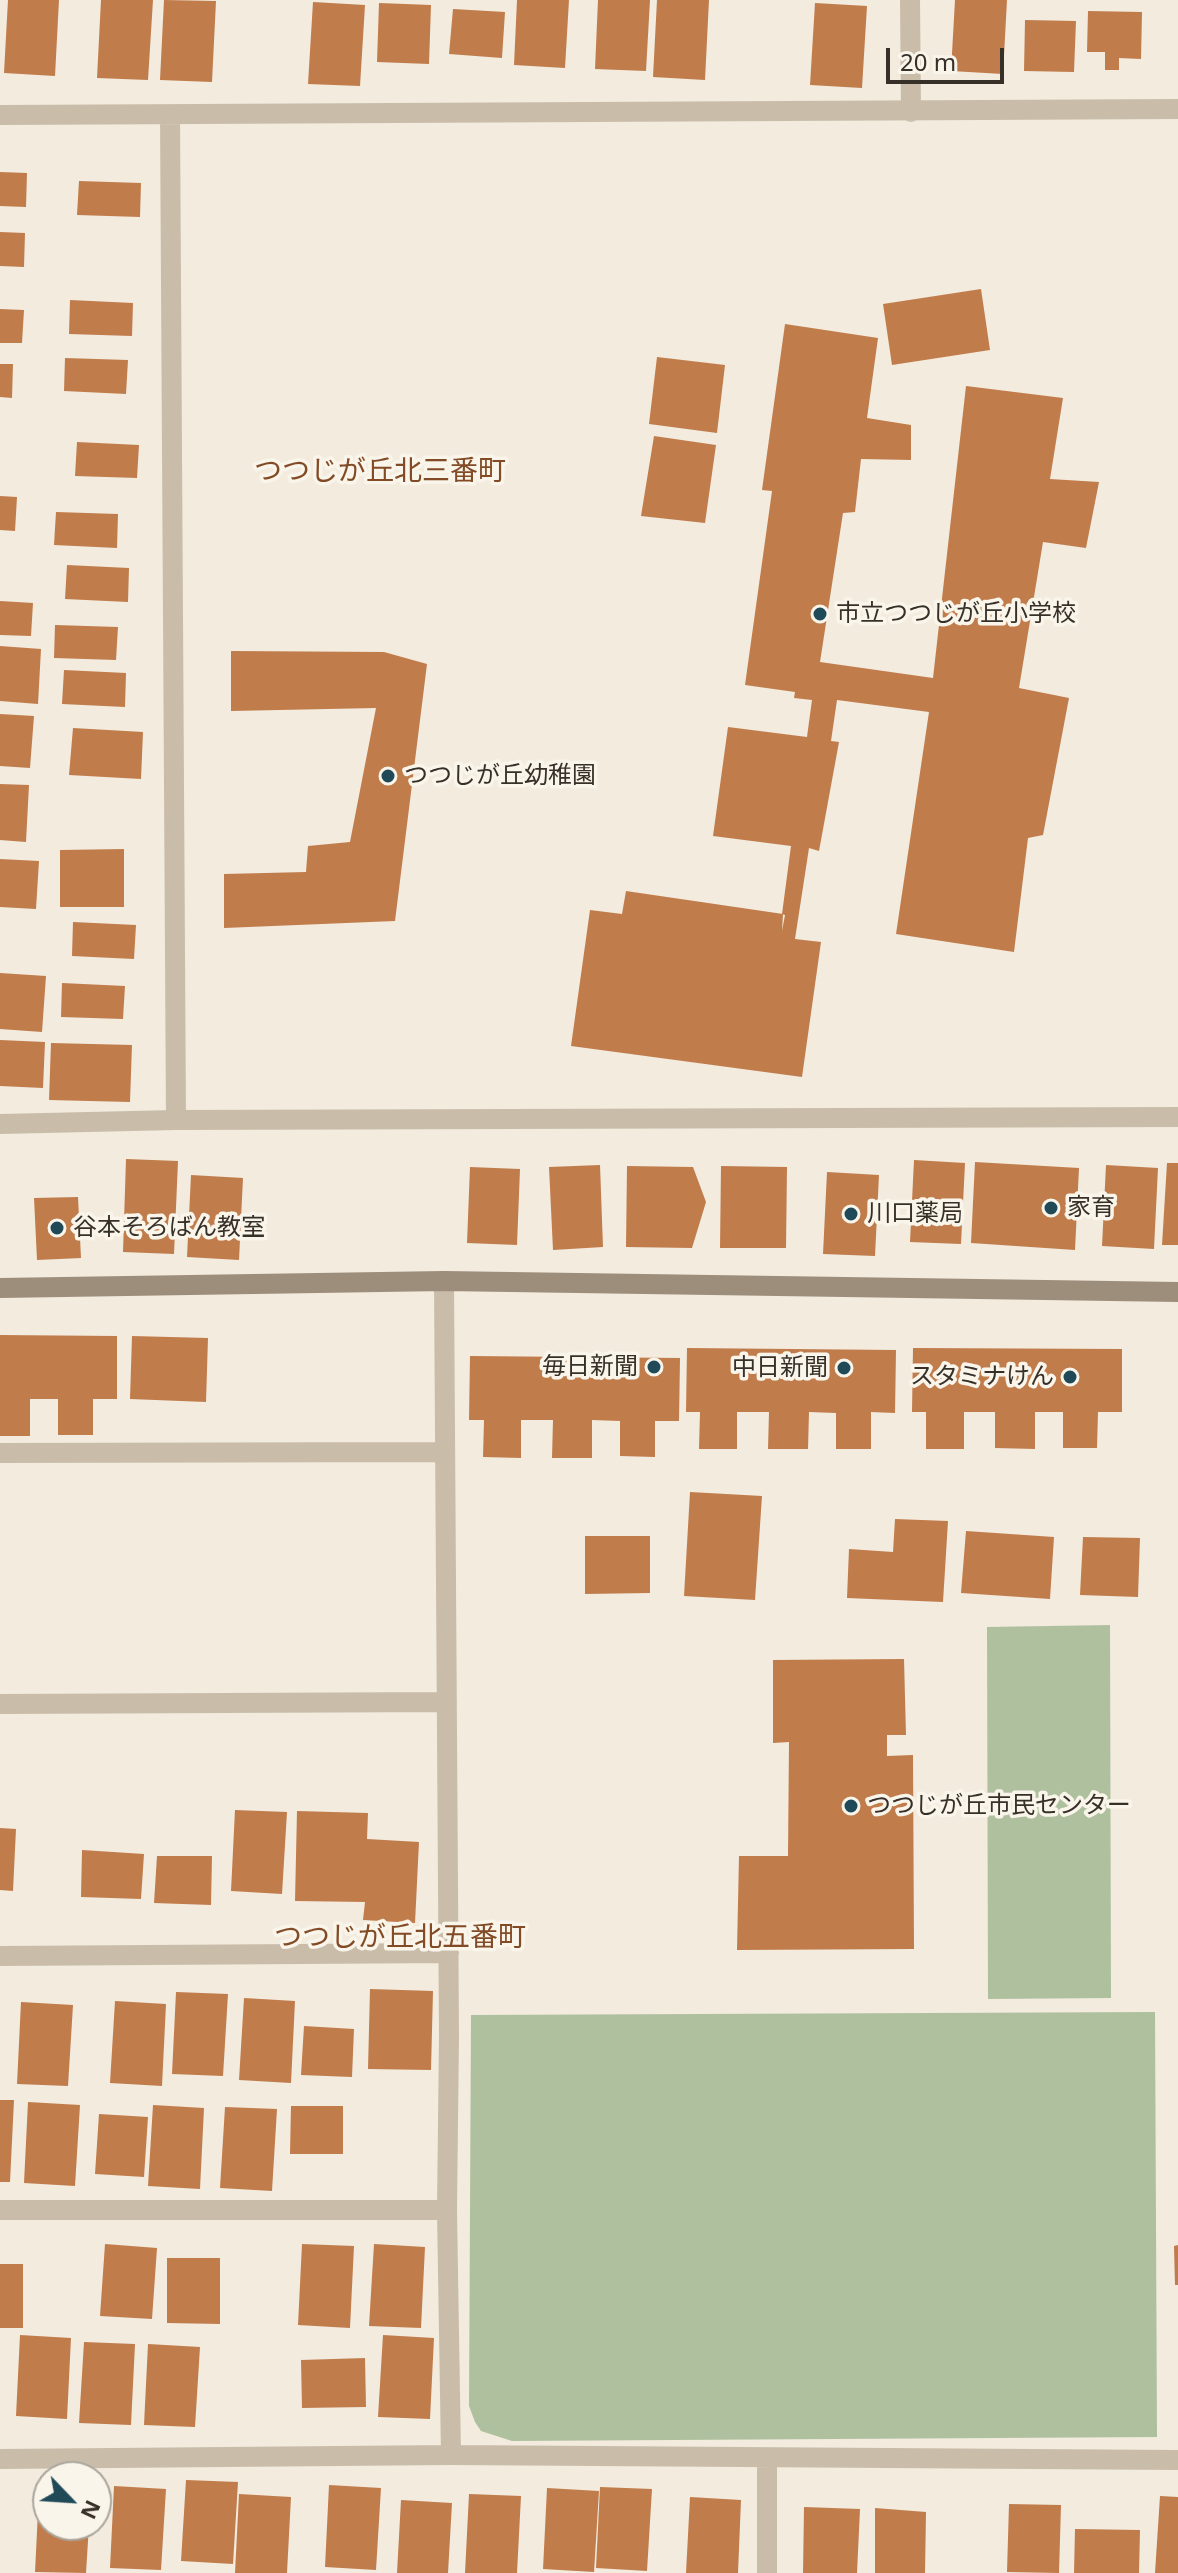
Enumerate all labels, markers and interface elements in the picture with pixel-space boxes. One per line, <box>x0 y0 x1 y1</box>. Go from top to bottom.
scale bar <box>890 32 1008 82</box>
text: 20 m <box>900 45 956 78</box>
district label: つつじが丘北三番町 <box>254 455 506 489</box>
place label: 市立つつじが丘小学校 <box>836 600 1076 628</box>
marker: 市立つつじが丘小学校 <box>811 605 829 623</box>
place label: つつじが丘幼稚園 <box>404 762 596 790</box>
marker: つつじが丘幼稚園 <box>379 767 397 785</box>
place label: 家育 <box>1067 1194 1115 1222</box>
marker: 家育 <box>1042 1199 1060 1217</box>
place label: 川口薬局 <box>867 1200 963 1228</box>
marker: 川口薬局 <box>842 1205 860 1223</box>
place label: 谷本そろばん教室 <box>73 1214 265 1242</box>
marker: 谷本そろばん教室 <box>48 1219 66 1237</box>
place label: 毎日新聞 <box>542 1353 638 1381</box>
place label: 中日新聞 <box>732 1354 828 1382</box>
marker: 毎日新聞 <box>645 1358 663 1376</box>
marker: 中日新聞 <box>835 1359 853 1377</box>
place label: スタミナけん <box>910 1363 1054 1391</box>
marker: スタミナけん <box>1061 1368 1079 1386</box>
place label: つつじが丘市民センター <box>867 1792 1131 1820</box>
marker: つつじが丘市民センター <box>842 1797 860 1815</box>
district label: つつじが丘北五番町 <box>274 1921 526 1955</box>
north arrow <box>32 2461 112 2541</box>
text: N <box>75 2496 109 2525</box>

